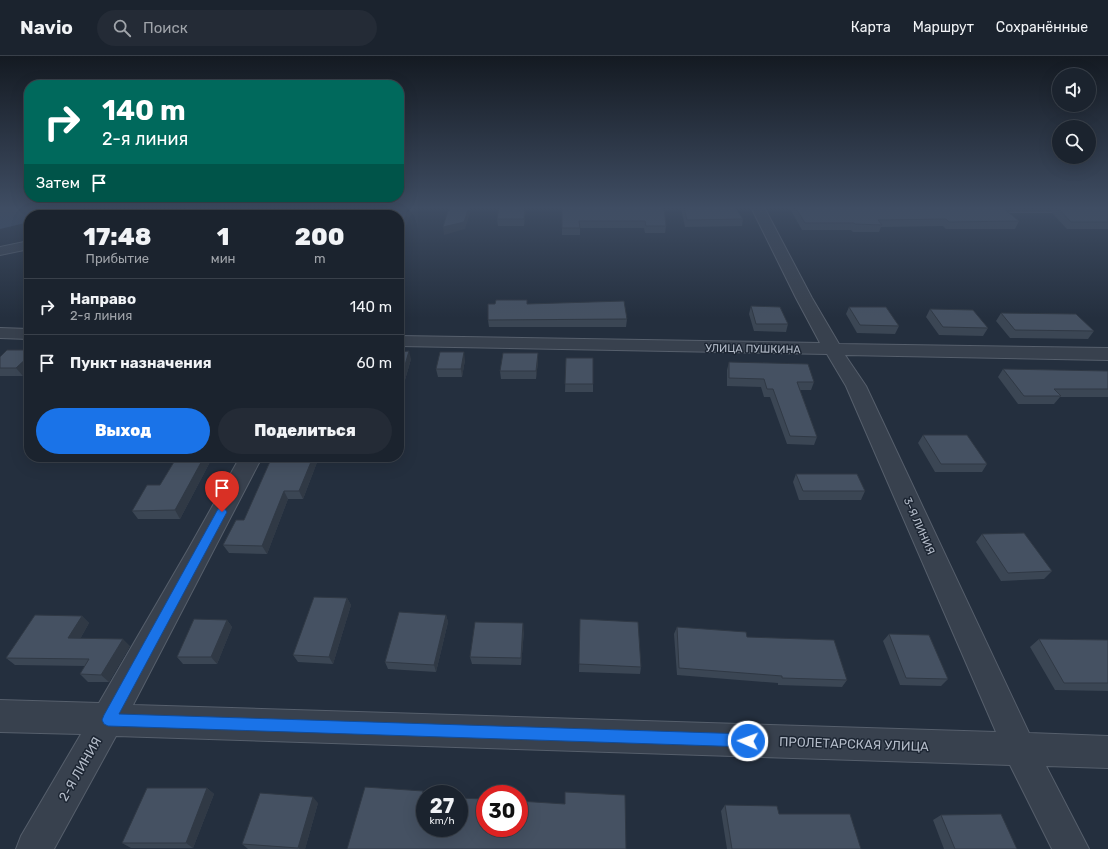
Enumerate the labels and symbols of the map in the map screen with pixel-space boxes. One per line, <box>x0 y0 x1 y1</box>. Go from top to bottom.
street label: УЛИЦА ПУШКИНА <box>705 342 801 356</box>
pin <box>205 471 239 512</box>
street label: 3-Я ЛИНИЯ <box>901 495 937 557</box>
position arrow <box>727 720 769 762</box>
street label: 2-Я ЛИНИЯ <box>56 734 104 804</box>
street label: ПРОЛЕТАРСКАЯ УЛИЦА <box>779 734 929 754</box>
speed limit sign: 30 <box>476 785 528 837</box>

